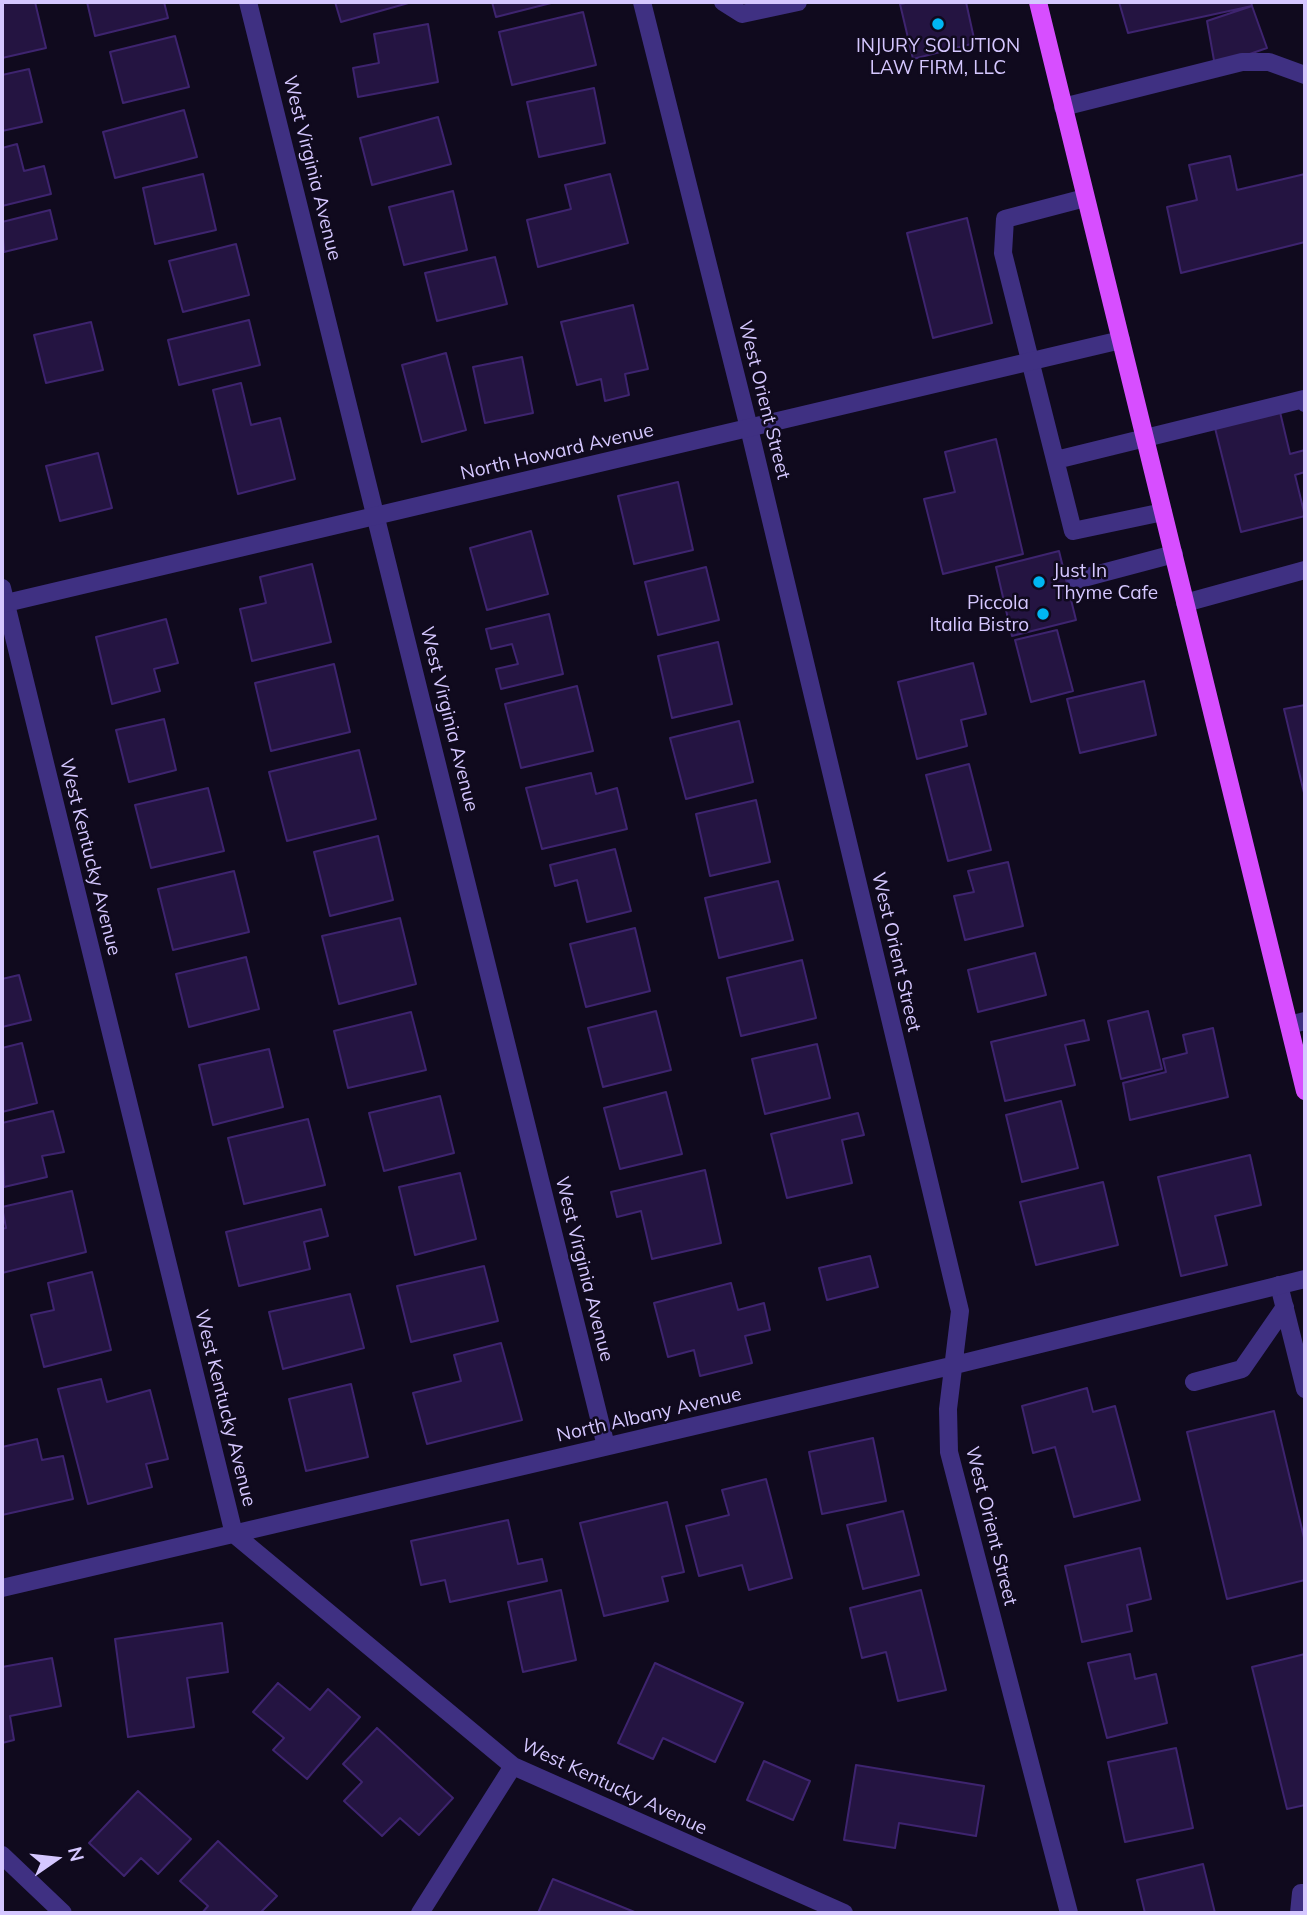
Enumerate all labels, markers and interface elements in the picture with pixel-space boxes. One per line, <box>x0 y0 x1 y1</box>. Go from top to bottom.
marker: INJURY SOLUTION LAW FIRM, LLC <box>930 16 946 32</box>
place label: INJURY SOLUTION LAW FIRM, LLC <box>856 35 1020 79</box>
street label: West Virginia Avenue <box>278 73 346 263</box>
street label: West Orient Street <box>733 318 795 482</box>
street label: North Howard Avenue <box>458 419 656 485</box>
place label: Just In Thyme Cafe <box>1053 560 1158 604</box>
marker: Just In Thyme Cafe <box>1031 574 1047 590</box>
place label: Piccola Italia Bistro <box>930 592 1029 636</box>
marker: Piccola Italia Bistro <box>1035 606 1051 622</box>
street label: West Virginia Avenue <box>415 624 483 814</box>
street label: West Kentucky Avenue <box>54 756 126 958</box>
street label: West Orient Street <box>867 870 925 1034</box>
street label: West Virginia Avenue <box>550 1174 618 1364</box>
street label: West Kentucky Avenue <box>189 1307 261 1509</box>
street label: North Albany Avenue <box>554 1383 744 1447</box>
street label: West Orient Street <box>960 1444 1022 1608</box>
street label: West Kentucky Avenue <box>518 1734 710 1840</box>
north arrow <box>21 1824 91 1894</box>
text: N <box>63 1844 90 1864</box>

